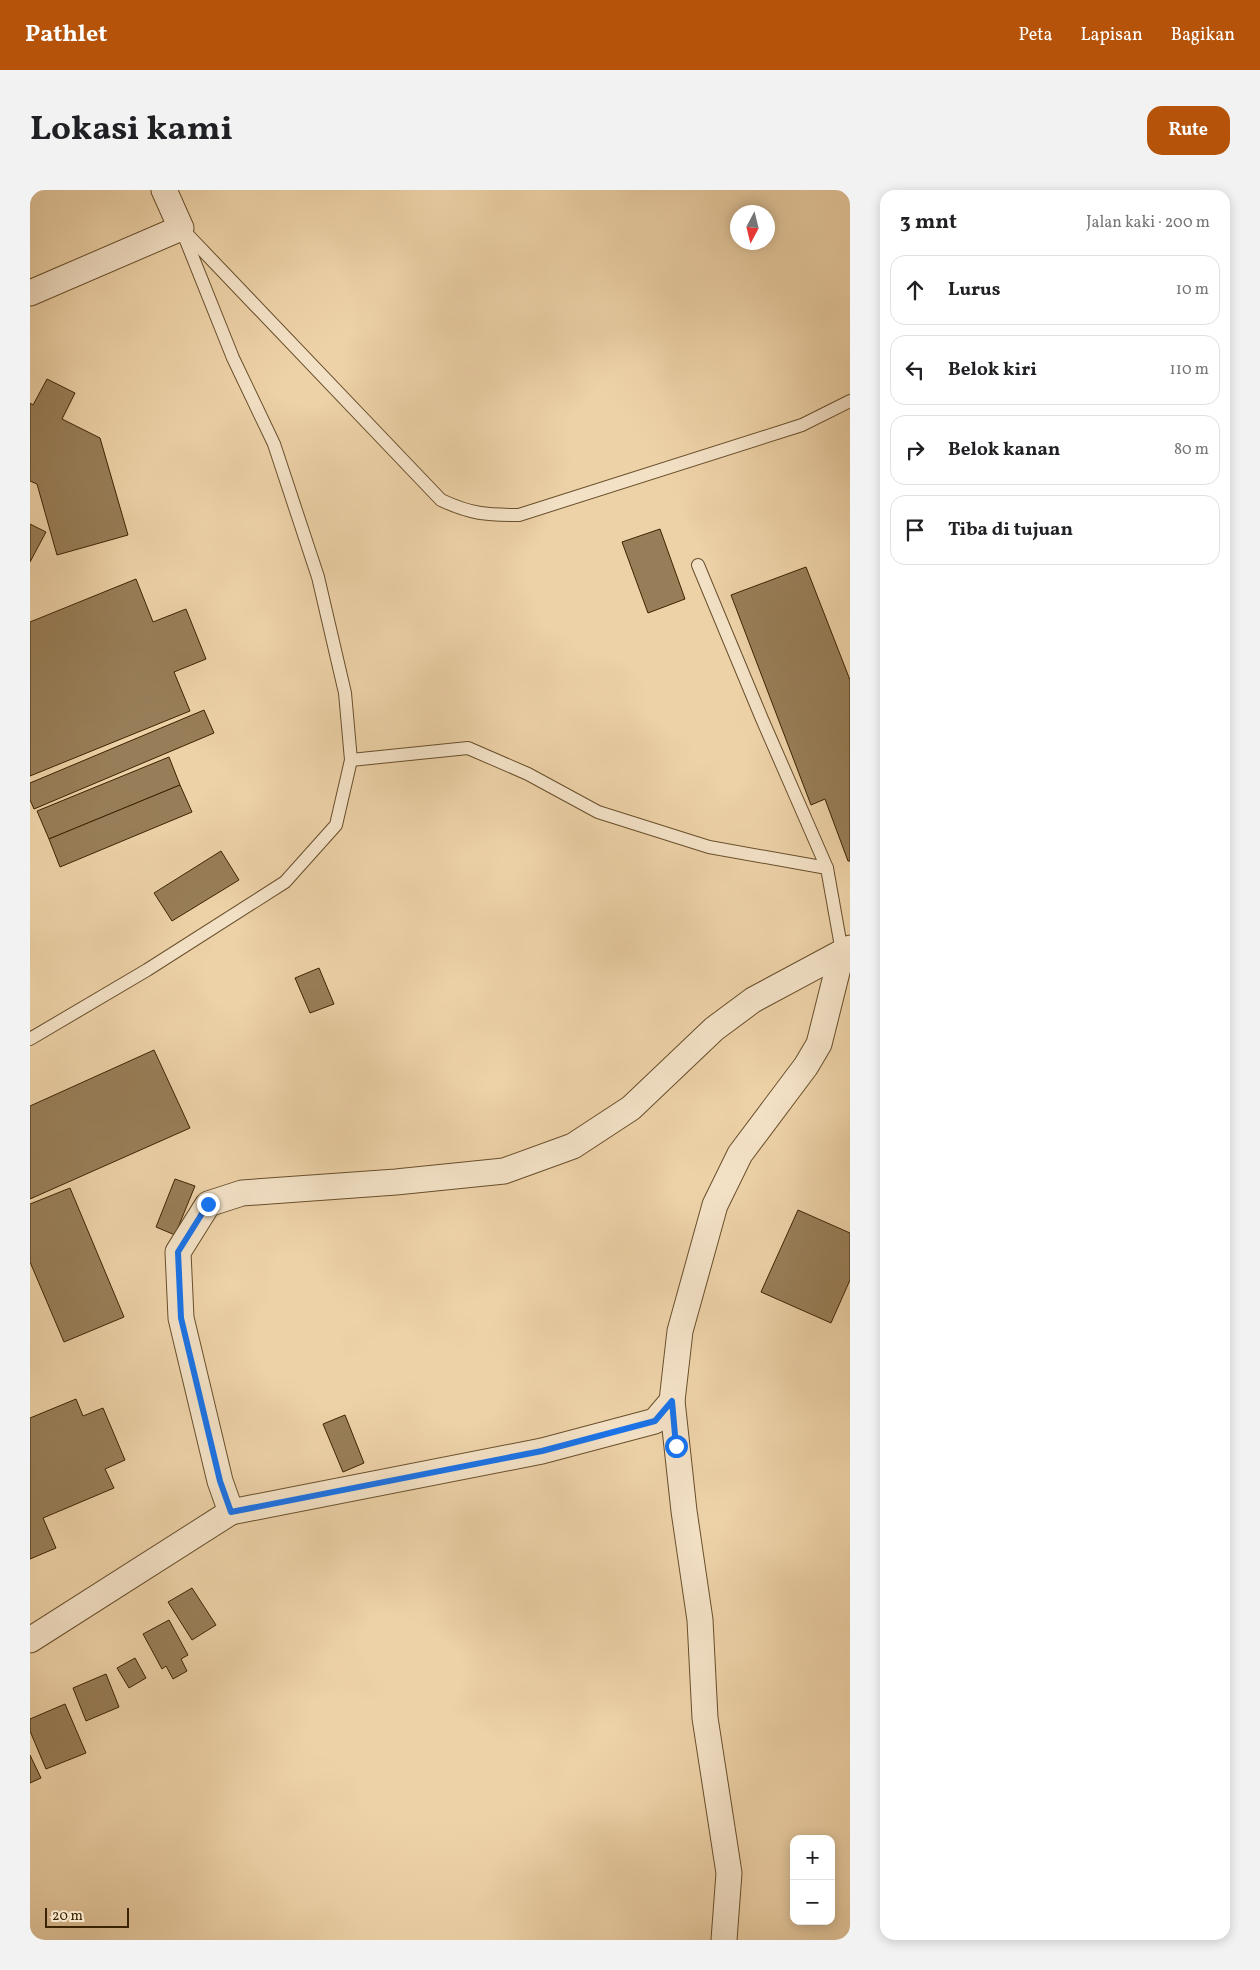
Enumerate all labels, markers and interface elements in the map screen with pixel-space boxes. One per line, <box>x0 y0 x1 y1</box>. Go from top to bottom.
text: Pathlet <box>25 18 107 52</box>
text: Peta <box>1019 23 1052 48</box>
text: Lapisan <box>1080 23 1143 48</box>
text: Bagikan <box>1171 23 1235 48</box>
text: Lokasi kami <box>30 106 233 154</box>
button: Rute <box>1147 106 1230 155</box>
north arrow <box>730 205 775 250</box>
text: 3 mnt <box>900 208 957 237</box>
text: Jalan kaki · 200 m <box>1086 212 1210 234</box>
icon: ahead <box>901 276 929 304</box>
text: Lurus <box>948 277 1000 303</box>
text: 10 m <box>1176 279 1209 301</box>
icon: left <box>901 356 929 384</box>
text: Belok kiri <box>948 357 1037 383</box>
text: 110 m <box>1170 359 1209 381</box>
icon: right <box>901 436 929 464</box>
text: Belok kanan <box>948 437 1060 463</box>
text: 80 m <box>1174 439 1209 461</box>
icon: arrive <box>901 516 929 544</box>
text: Tiba di tujuan <box>948 517 1073 543</box>
route end <box>197 1193 220 1216</box>
route start <box>665 1435 688 1458</box>
map controls <box>790 1835 835 1925</box>
button: + <box>790 1835 835 1880</box>
button: − <box>790 1880 835 1925</box>
scale bar <box>45 1905 129 1928</box>
text: 20 m <box>52 1907 83 1926</box>

